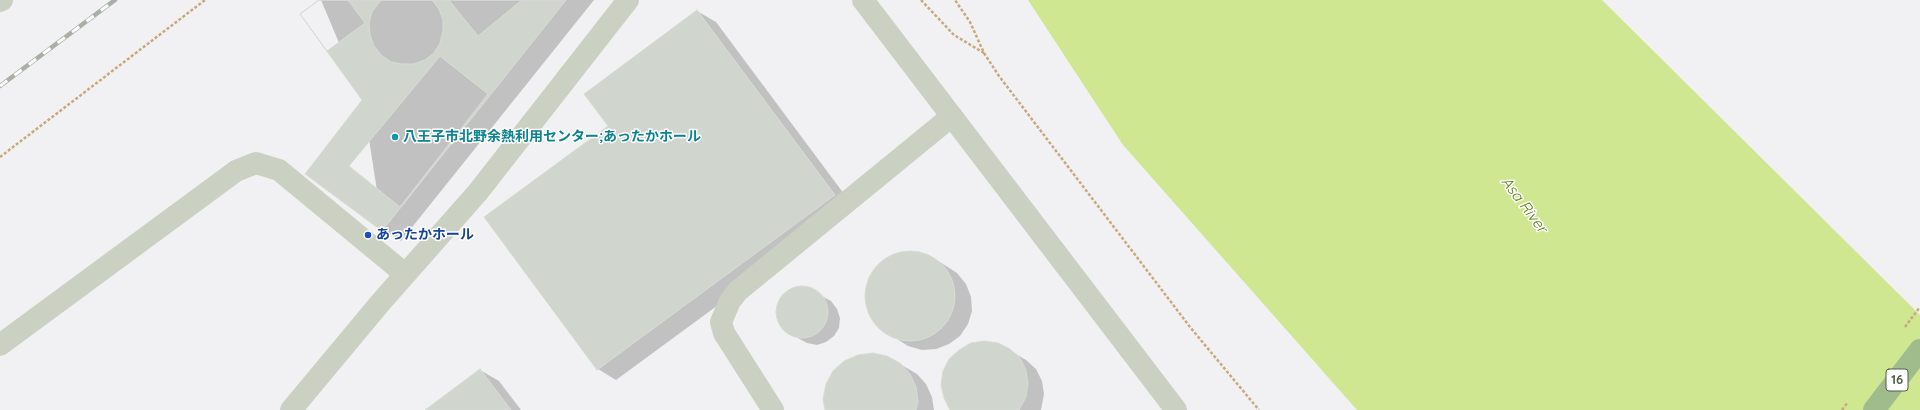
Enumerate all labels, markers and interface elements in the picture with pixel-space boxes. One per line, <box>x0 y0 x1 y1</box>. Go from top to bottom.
place label: 八王子市北野余熱利用センター;あったかホール <box>403 129 701 145</box>
marker: 八王子市北野余熱利用センター;あったかホール <box>390 132 400 142</box>
water label: Asa River <box>1497 173 1551 237</box>
place label: あったかホール <box>376 227 474 243</box>
marker: あったかホール <box>363 230 373 240</box>
road number: 16 <box>1886 369 1908 391</box>

